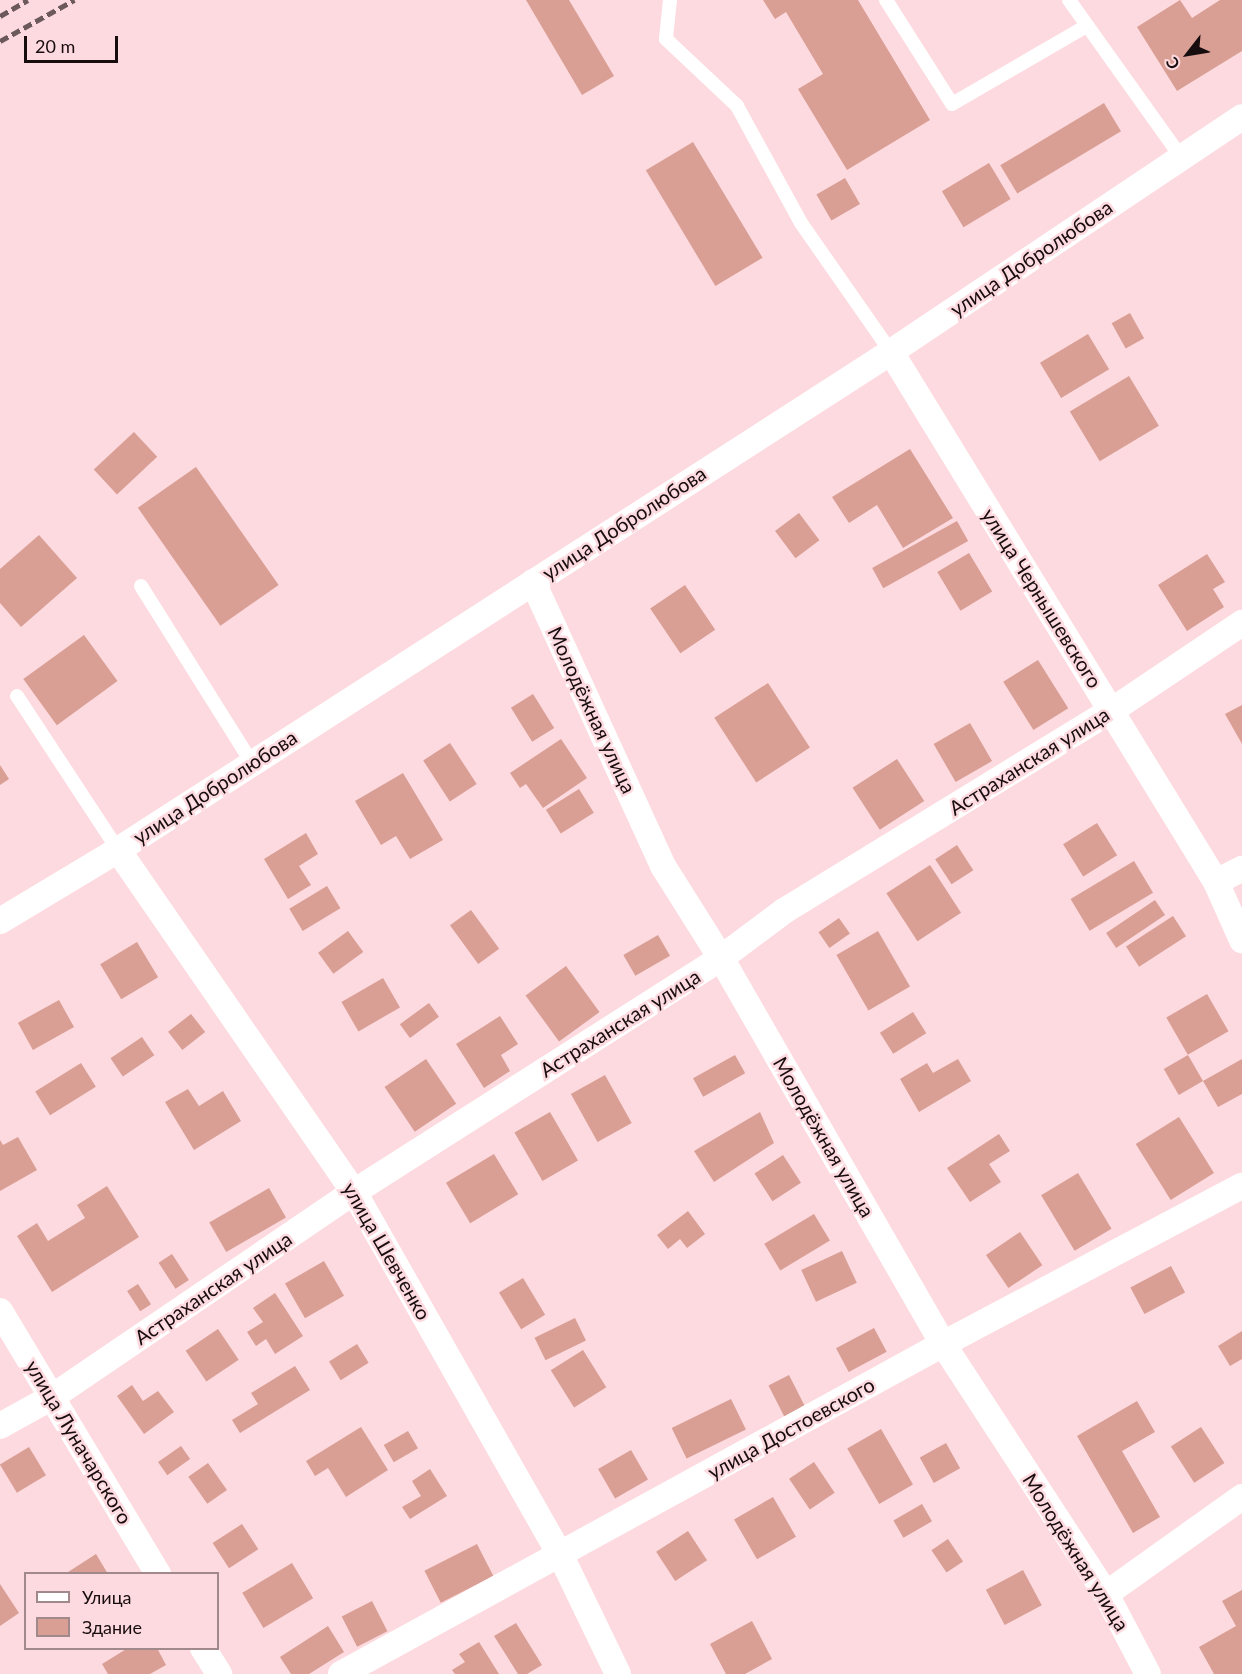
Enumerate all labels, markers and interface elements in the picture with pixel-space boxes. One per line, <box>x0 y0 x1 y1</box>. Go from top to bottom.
scale bar <box>27 24 122 62</box>
north arrow <box>1158 24 1218 84</box>
text: 20 m <box>35 35 75 57</box>
text: С <box>1161 54 1183 73</box>
street label: улица Добролюбова <box>945 195 1117 321</box>
street label: улица Добролюбова <box>538 461 710 585</box>
street label: улица Чернышевского <box>977 504 1107 692</box>
street label: Молодёжная улица <box>543 623 641 797</box>
street label: Астраханская улица <box>944 702 1114 820</box>
street label: улица Добролюбова <box>129 725 301 849</box>
street label: Астраханская улица <box>535 964 705 1082</box>
street label: Молодёжная улица <box>768 1053 880 1221</box>
street label: улица Шевченко <box>338 1178 436 1324</box>
street label: Астраханская улица <box>130 1226 296 1350</box>
street label: улица Луначарского <box>21 1356 137 1528</box>
street label: улица Достоевского <box>703 1372 879 1484</box>
street label: Молодёжная улица <box>1018 1469 1134 1635</box>
legend <box>24 1572 219 1650</box>
text: Улица <box>82 1586 132 1608</box>
text: Здание <box>82 1616 142 1638</box>

